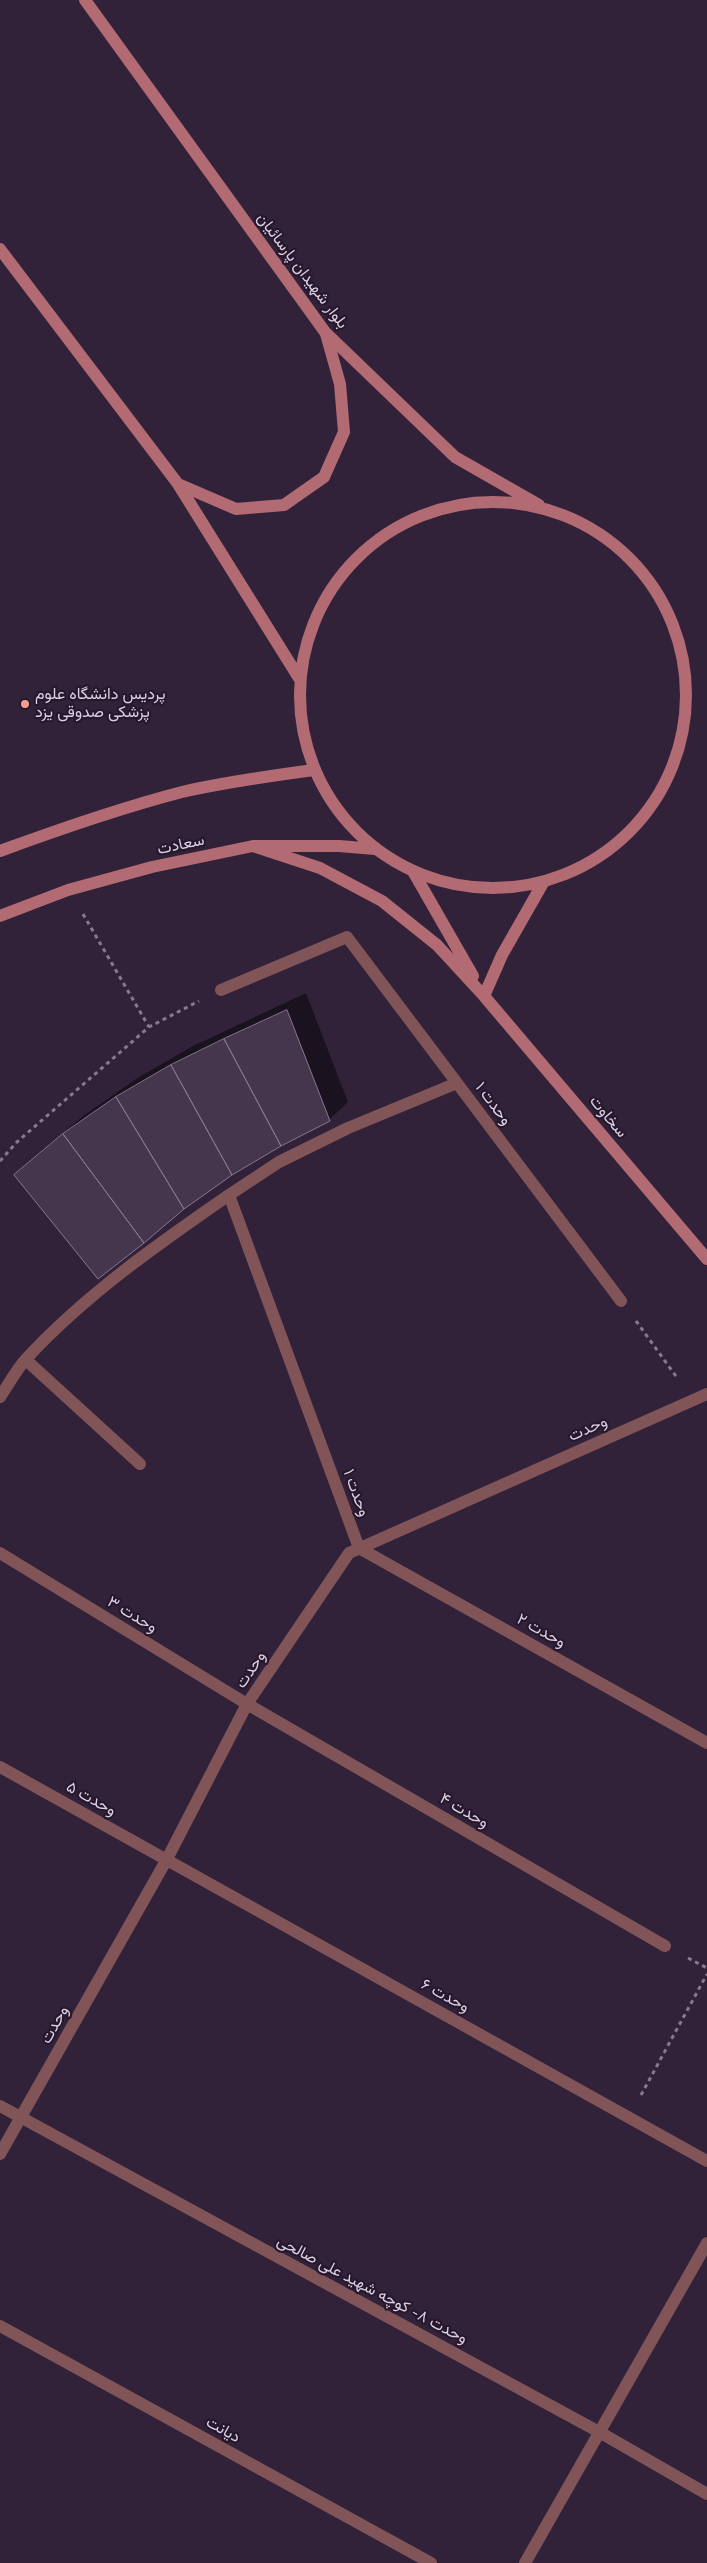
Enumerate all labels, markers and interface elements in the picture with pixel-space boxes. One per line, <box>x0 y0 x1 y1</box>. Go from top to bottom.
street label: بلوار شهیدان پارسائیان <box>252 209 352 333</box>
place label: پردیس دانشگاه علوم پزشکی صدوقی یزد <box>35 685 165 723</box>
marker: پردیس دانشگاه علوم پزشکی صدوقی یزد <box>19 698 31 710</box>
street label: سعادت <box>156 831 206 859</box>
street label: وحدت ۱ <box>471 1079 515 1129</box>
street label: سخاوت <box>585 1092 631 1142</box>
street label: وحدت <box>566 1412 610 1446</box>
street label: وحدت ۱ <box>339 1467 373 1519</box>
street label: وحدت ۳ <box>103 1593 161 1637</box>
street label: وحدت ۲ <box>513 1610 569 1652</box>
street label: وحدت <box>232 1648 270 1692</box>
street label: وحدت ۵ <box>63 1778 119 1820</box>
street label: وحدت ۴ <box>436 1789 492 1833</box>
street label: وحدت ۶ <box>418 1975 472 2017</box>
street label: وحدت <box>37 2003 73 2047</box>
street label: وحدت ۸- کوچه شهید علی صالحی <box>273 2232 471 2348</box>
street label: دیانت <box>202 2413 244 2447</box>

